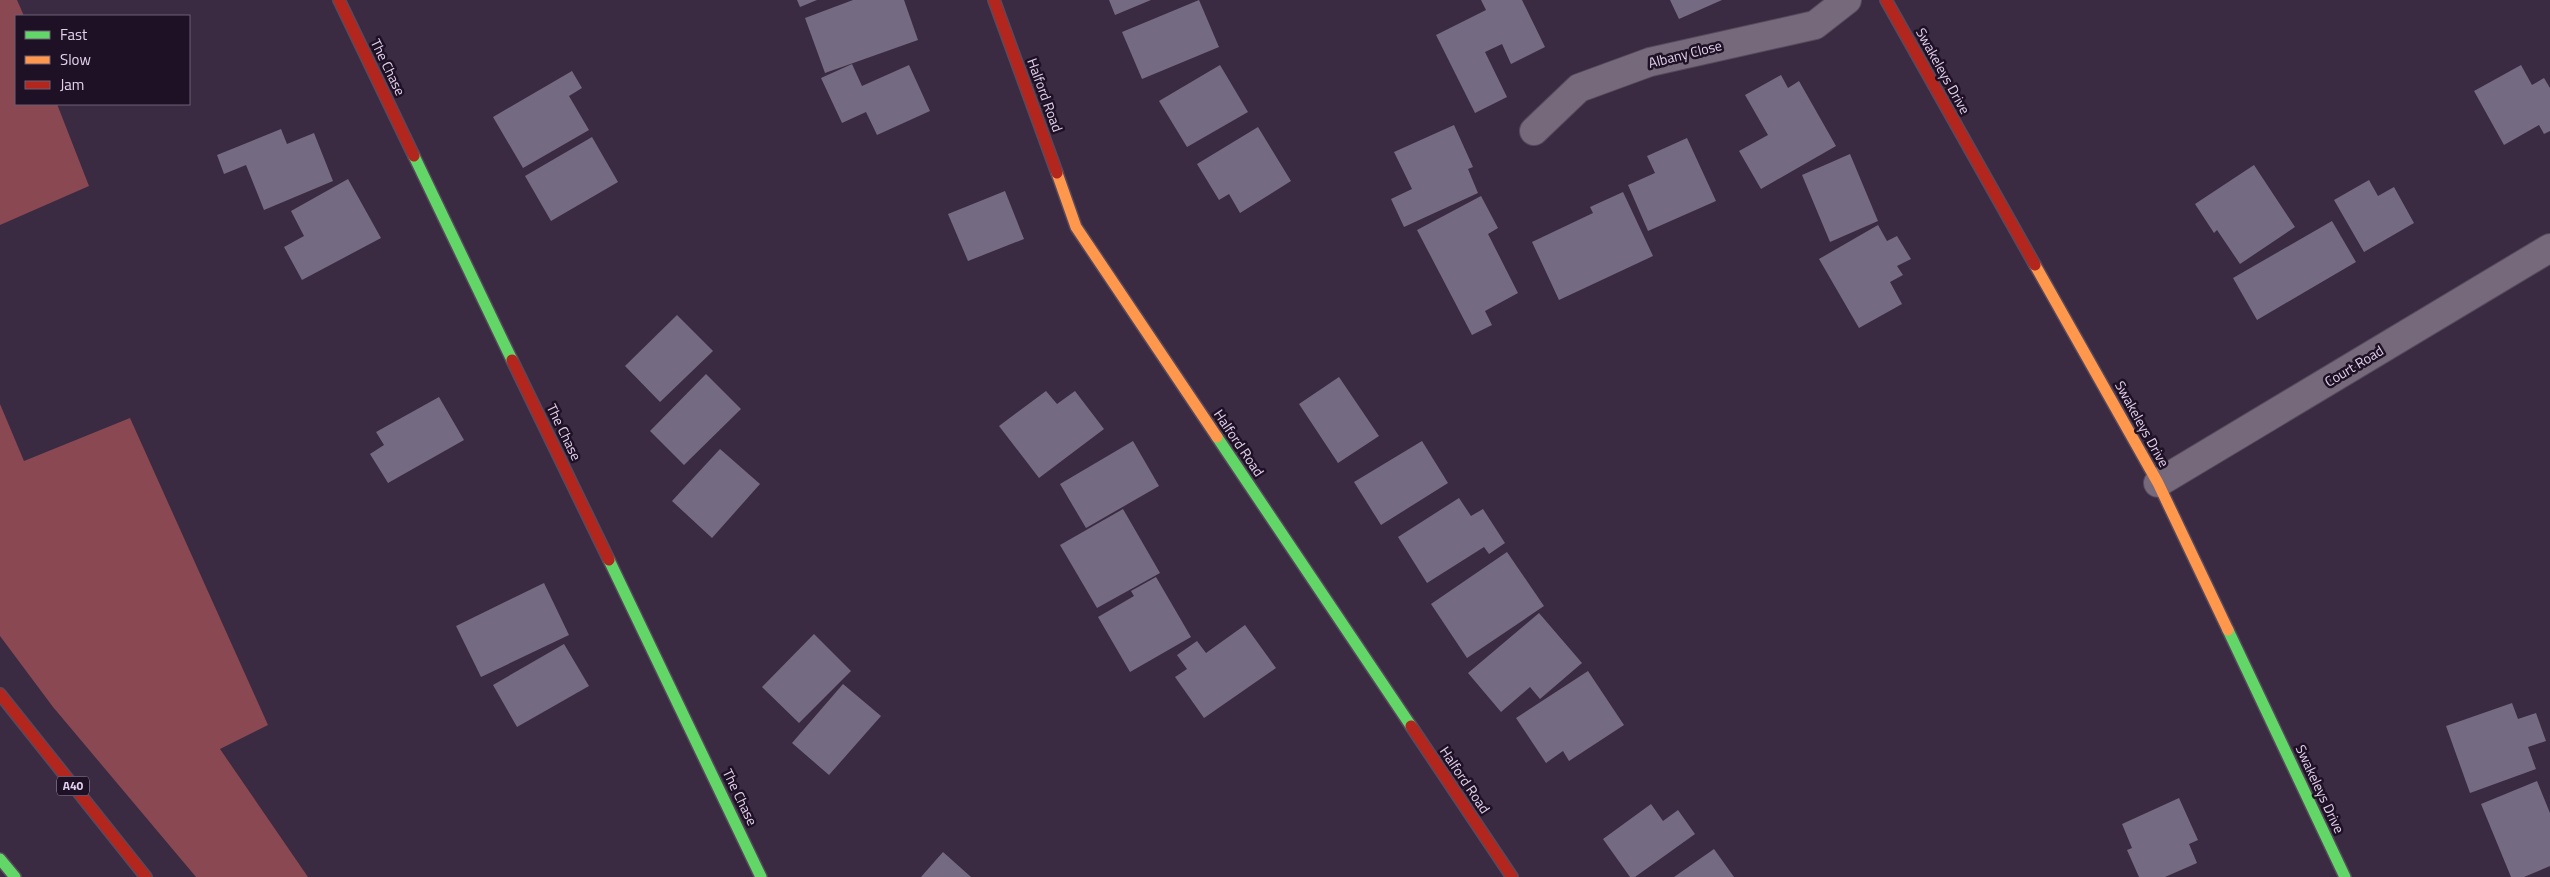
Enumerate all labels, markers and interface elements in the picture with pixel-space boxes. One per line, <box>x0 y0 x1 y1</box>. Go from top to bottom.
legend <box>15 15 190 105</box>
text: Fast <box>60 23 88 46</box>
street label: Swakeleys Drive <box>1911 24 1976 118</box>
street label: Albany Close <box>1646 34 1724 73</box>
street label: The Chase <box>366 35 411 99</box>
text: Slow <box>60 48 91 71</box>
street label: Halford Road <box>1022 55 1069 135</box>
text: Jam <box>60 73 84 96</box>
street label: Court Road <box>2320 340 2387 391</box>
street label: Swakeleys Drive <box>2110 377 2175 471</box>
street label: The Chase <box>542 400 587 464</box>
street label: Halford Road <box>1209 405 1270 481</box>
street label: Swakeleys Drive <box>2291 741 2350 837</box>
street label: Halford Road <box>1435 742 1496 818</box>
street label: The Chase <box>718 765 763 829</box>
road number: A40 <box>57 776 89 796</box>

